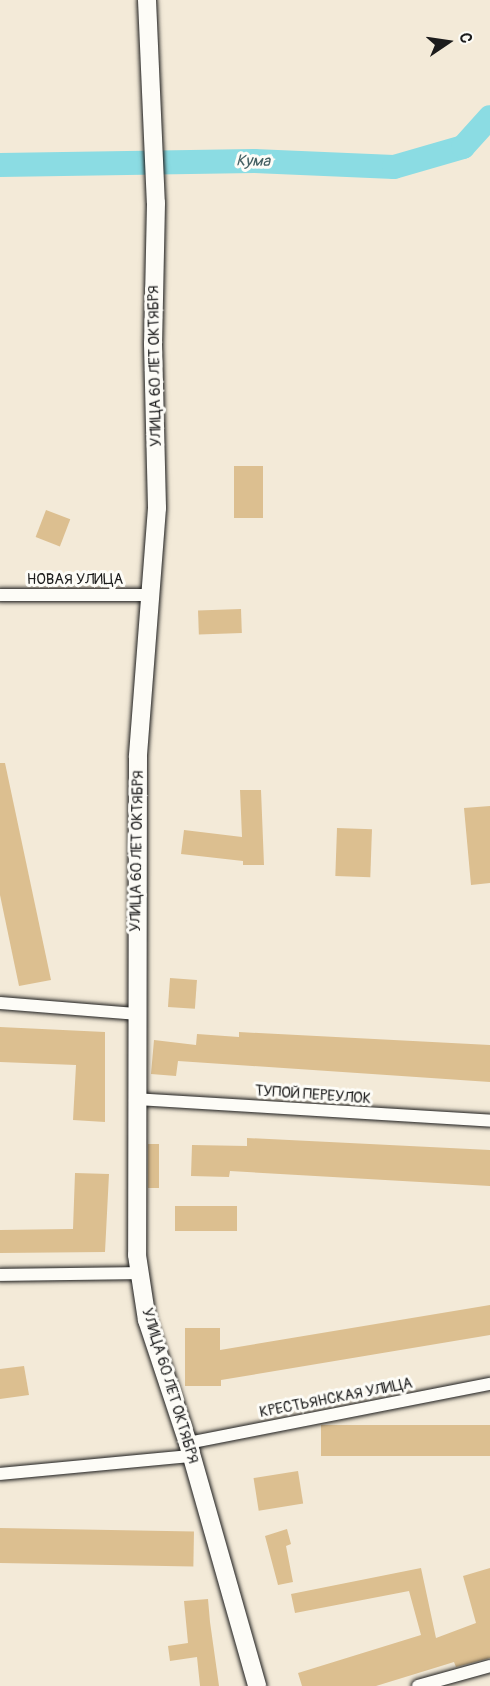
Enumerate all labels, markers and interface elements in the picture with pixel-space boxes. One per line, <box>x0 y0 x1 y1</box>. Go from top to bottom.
north arrow <box>418 12 478 72</box>
text: С <box>455 31 476 45</box>
water label: Кума <box>236 151 270 171</box>
street label: УЛИЦА 60 ЛЕТ ОКТЯБРЯ <box>145 285 165 447</box>
street label: НОВАЯ УЛИЦА <box>27 571 123 589</box>
street label: УЛИЦА 60 ЛЕТ ОКТЯБРЯ <box>127 770 147 932</box>
street label: ТУПОЙ ПЕРЕУЛОК <box>254 1082 372 1108</box>
street label: УЛИЦА 60 ЛЕТ ОКТЯБРЯ <box>138 1306 202 1466</box>
street label: КРЕСТЬЯНСКАЯ УЛИЦА <box>258 1374 414 1422</box>

